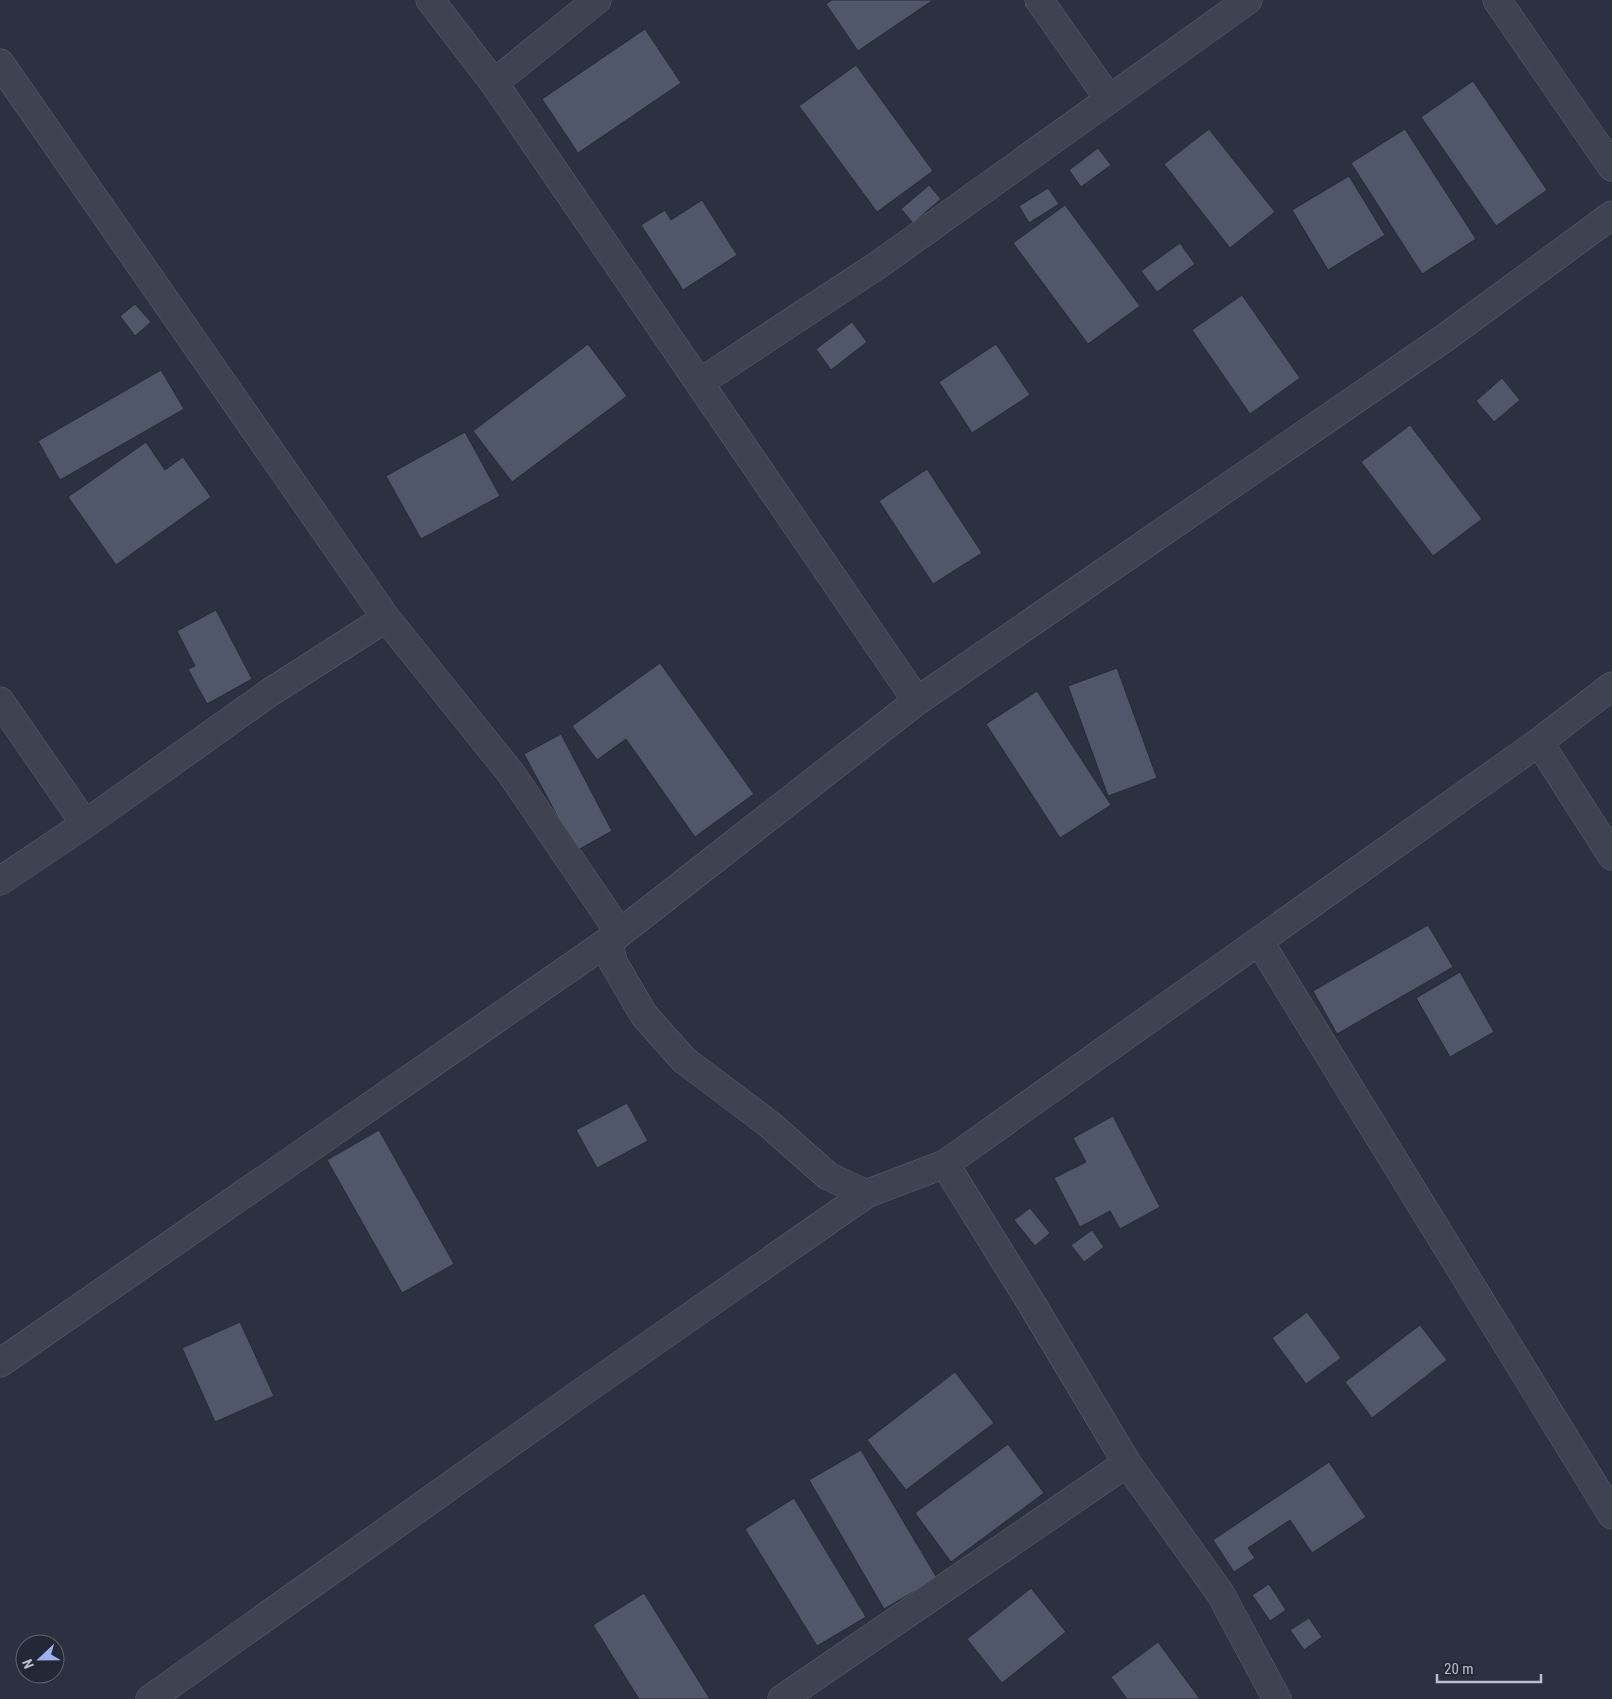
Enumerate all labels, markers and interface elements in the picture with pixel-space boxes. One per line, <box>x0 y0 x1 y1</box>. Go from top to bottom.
north arrow <box>15 1634 65 1684</box>
scale bar <box>1437 1652 1541 1684</box>
text: N <box>19 1657 37 1671</box>
text: 20 m <box>1444 1660 1474 1678</box>

